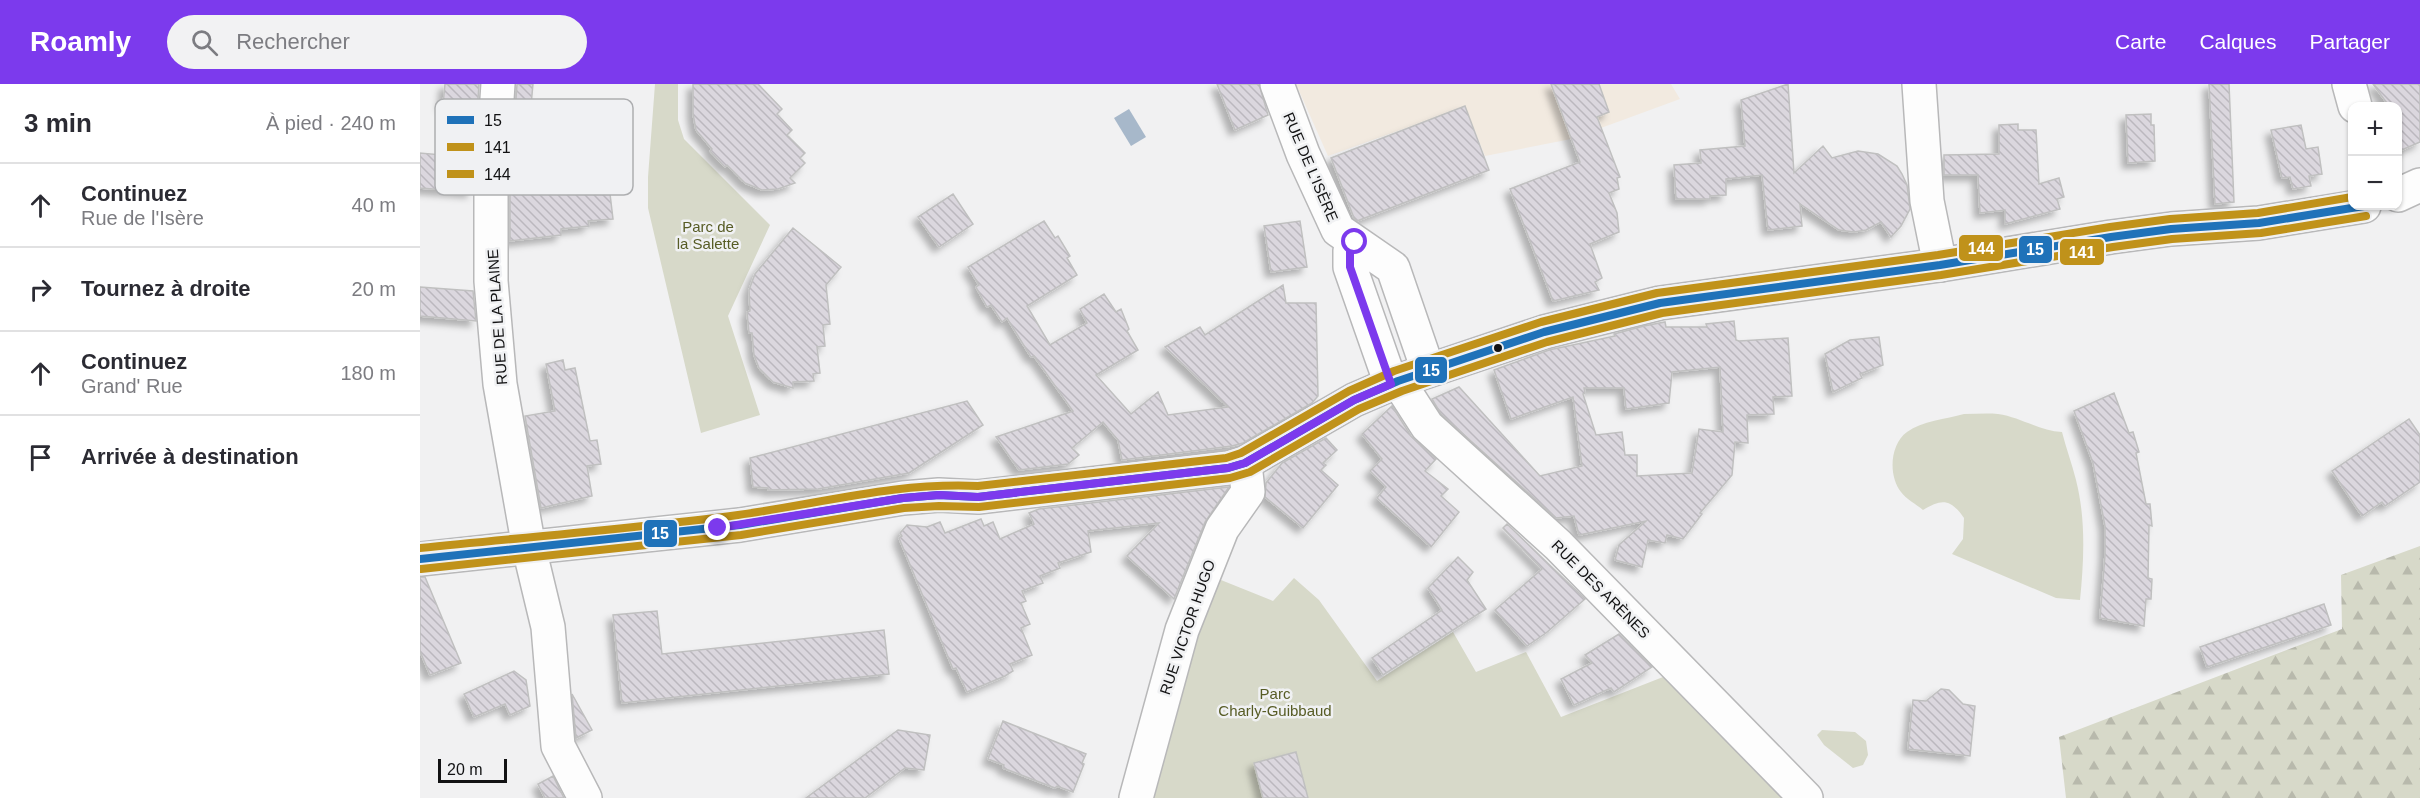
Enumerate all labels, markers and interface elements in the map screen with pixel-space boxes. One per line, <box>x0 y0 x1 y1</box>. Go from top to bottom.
search box <box>167 15 587 69</box>
text: Roamly <box>30 26 131 57</box>
icon: search <box>188 26 221 59</box>
text: Rechercher <box>236 29 350 54</box>
text: Carte <box>2115 30 2166 53</box>
text: Calques <box>2199 30 2276 53</box>
text: Partager <box>2309 30 2390 53</box>
legend <box>435 99 633 195</box>
map controls <box>2348 102 2402 210</box>
button: + <box>2348 102 2402 156</box>
text: 3 min <box>24 108 92 138</box>
street label: RUE DE L'ISÈRE <box>1280 110 1342 224</box>
text: À pied · 240 m <box>266 112 396 134</box>
text: 15 <box>484 112 502 129</box>
text: 141 <box>484 139 511 156</box>
button: − <box>2348 156 2402 210</box>
text: 144 <box>484 166 511 183</box>
text: Continuez <box>81 181 187 206</box>
icon: ahead <box>24 189 57 222</box>
text: 40 m <box>352 194 396 216</box>
text: Rue de l'Isère <box>81 207 204 229</box>
park label: Parc de la Salette <box>677 218 739 252</box>
route start <box>1341 228 1367 254</box>
line badge: 144 <box>1958 234 2004 262</box>
line badge: 15 <box>2018 235 2053 264</box>
line badge: 141 <box>2059 238 2105 266</box>
text: 144 <box>1968 240 1994 257</box>
text: 15 <box>2026 241 2044 258</box>
text: 141 <box>2069 244 2095 261</box>
street label: RUE DE LA PLAINE <box>484 249 510 385</box>
icon: right <box>24 273 57 306</box>
text: Tournez à droite <box>81 276 251 301</box>
text: 20 m <box>352 278 396 300</box>
unlabelled marker <box>1492 342 1504 354</box>
text: Continuez <box>81 349 187 374</box>
line badge: 15 <box>1414 356 1448 384</box>
icon: ahead <box>24 357 57 390</box>
text: 180 m <box>340 362 396 384</box>
text: 15 <box>1422 362 1440 379</box>
text: Grand' Rue <box>81 375 183 397</box>
icon: arrive <box>24 441 57 474</box>
text: Arrivée à destination <box>81 444 299 469</box>
route end <box>704 514 730 540</box>
line badge: 15 <box>643 519 678 548</box>
text: 15 <box>651 525 669 542</box>
street label: RUE DES ARÈNES <box>1548 536 1654 642</box>
street label: RUE VICTOR HUGO <box>1156 557 1218 697</box>
park label: Parc Charly-Guibbaud <box>1218 685 1332 719</box>
scale bar <box>438 756 507 784</box>
text: 20 m <box>447 761 483 778</box>

